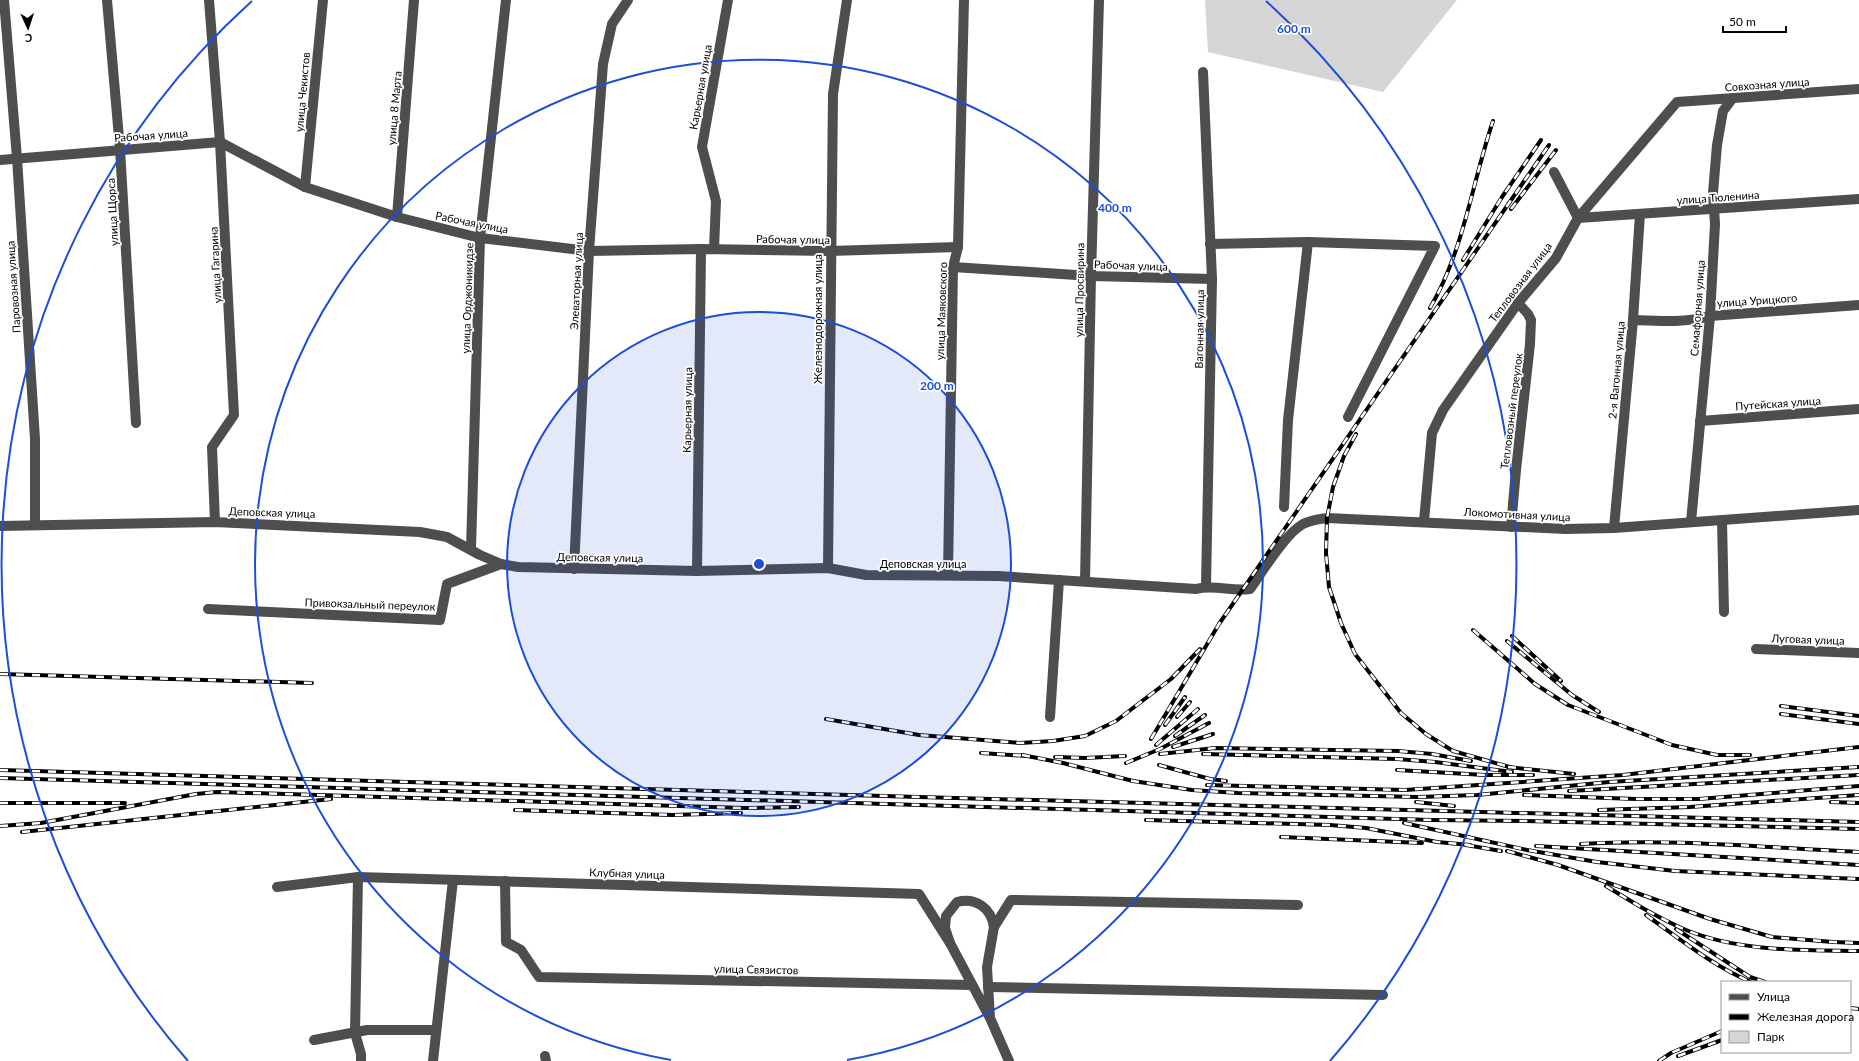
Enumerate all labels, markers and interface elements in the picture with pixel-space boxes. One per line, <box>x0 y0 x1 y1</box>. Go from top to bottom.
north arrow <box>8 8 48 48</box>
scale bar <box>1723 8 1786 34</box>
text: 50 m <box>1729 14 1756 29</box>
text: 600 m <box>1277 21 1311 36</box>
text: С <box>24 32 33 45</box>
street label: Карьерная улица <box>686 43 714 131</box>
street label: улица Чекистов <box>292 52 312 132</box>
street label: улица 8 Марта <box>384 70 404 146</box>
street label: Совхозная улица <box>1724 75 1810 93</box>
street label: Рабочая улица <box>114 126 188 144</box>
street label: улица Щорса <box>104 178 120 246</box>
street label: улица Тюленина <box>1676 188 1760 206</box>
text: 400 m <box>1098 200 1132 215</box>
street label: Рабочая улица <box>434 209 510 235</box>
street label: улица Гагарина <box>207 226 223 304</box>
street label: Элеваторная улица <box>567 232 585 330</box>
street label: Рабочая улица <box>756 232 830 246</box>
street label: Тепловозная улица <box>1486 240 1554 324</box>
street label: Паровозная улица <box>3 241 23 333</box>
street label: улица Орджоникидзе <box>459 242 475 354</box>
street label: улица Просвирина <box>1072 243 1086 337</box>
street label: Железнодорожная улица <box>811 254 824 384</box>
street label: Рабочая улица <box>1094 257 1168 273</box>
street label: Семафорная улица <box>1687 259 1707 357</box>
street label: улица Маяковского <box>933 262 949 360</box>
street label: Вагонная улица <box>1192 289 1206 369</box>
street label: улица Урицкого <box>1716 291 1798 309</box>
street label: 2-я Вагонная улица <box>1605 321 1627 419</box>
street label: Тепловозный переулок <box>1497 352 1525 470</box>
street label: Карьерная улица <box>680 367 694 453</box>
text: 200 m <box>920 378 954 393</box>
street label: Путейская улица <box>1735 394 1821 412</box>
street label: Деповская улица <box>228 504 316 520</box>
street label: Локомотивная улица <box>1462 505 1571 523</box>
street label: Деповская улица <box>557 550 643 564</box>
centre of rings <box>752 557 766 571</box>
street label: Деповская улица <box>880 557 966 570</box>
street label: Привокзальный переулок <box>304 595 436 613</box>
street label: Луговая улица <box>1770 631 1845 647</box>
street label: Клубная улица <box>589 865 665 881</box>
street label: улица Связистов <box>714 962 798 976</box>
legend <box>1721 981 1851 1053</box>
text: Улица <box>1757 989 1790 1004</box>
text: Железная дорога <box>1757 1009 1854 1024</box>
text: Парк <box>1757 1029 1785 1044</box>

